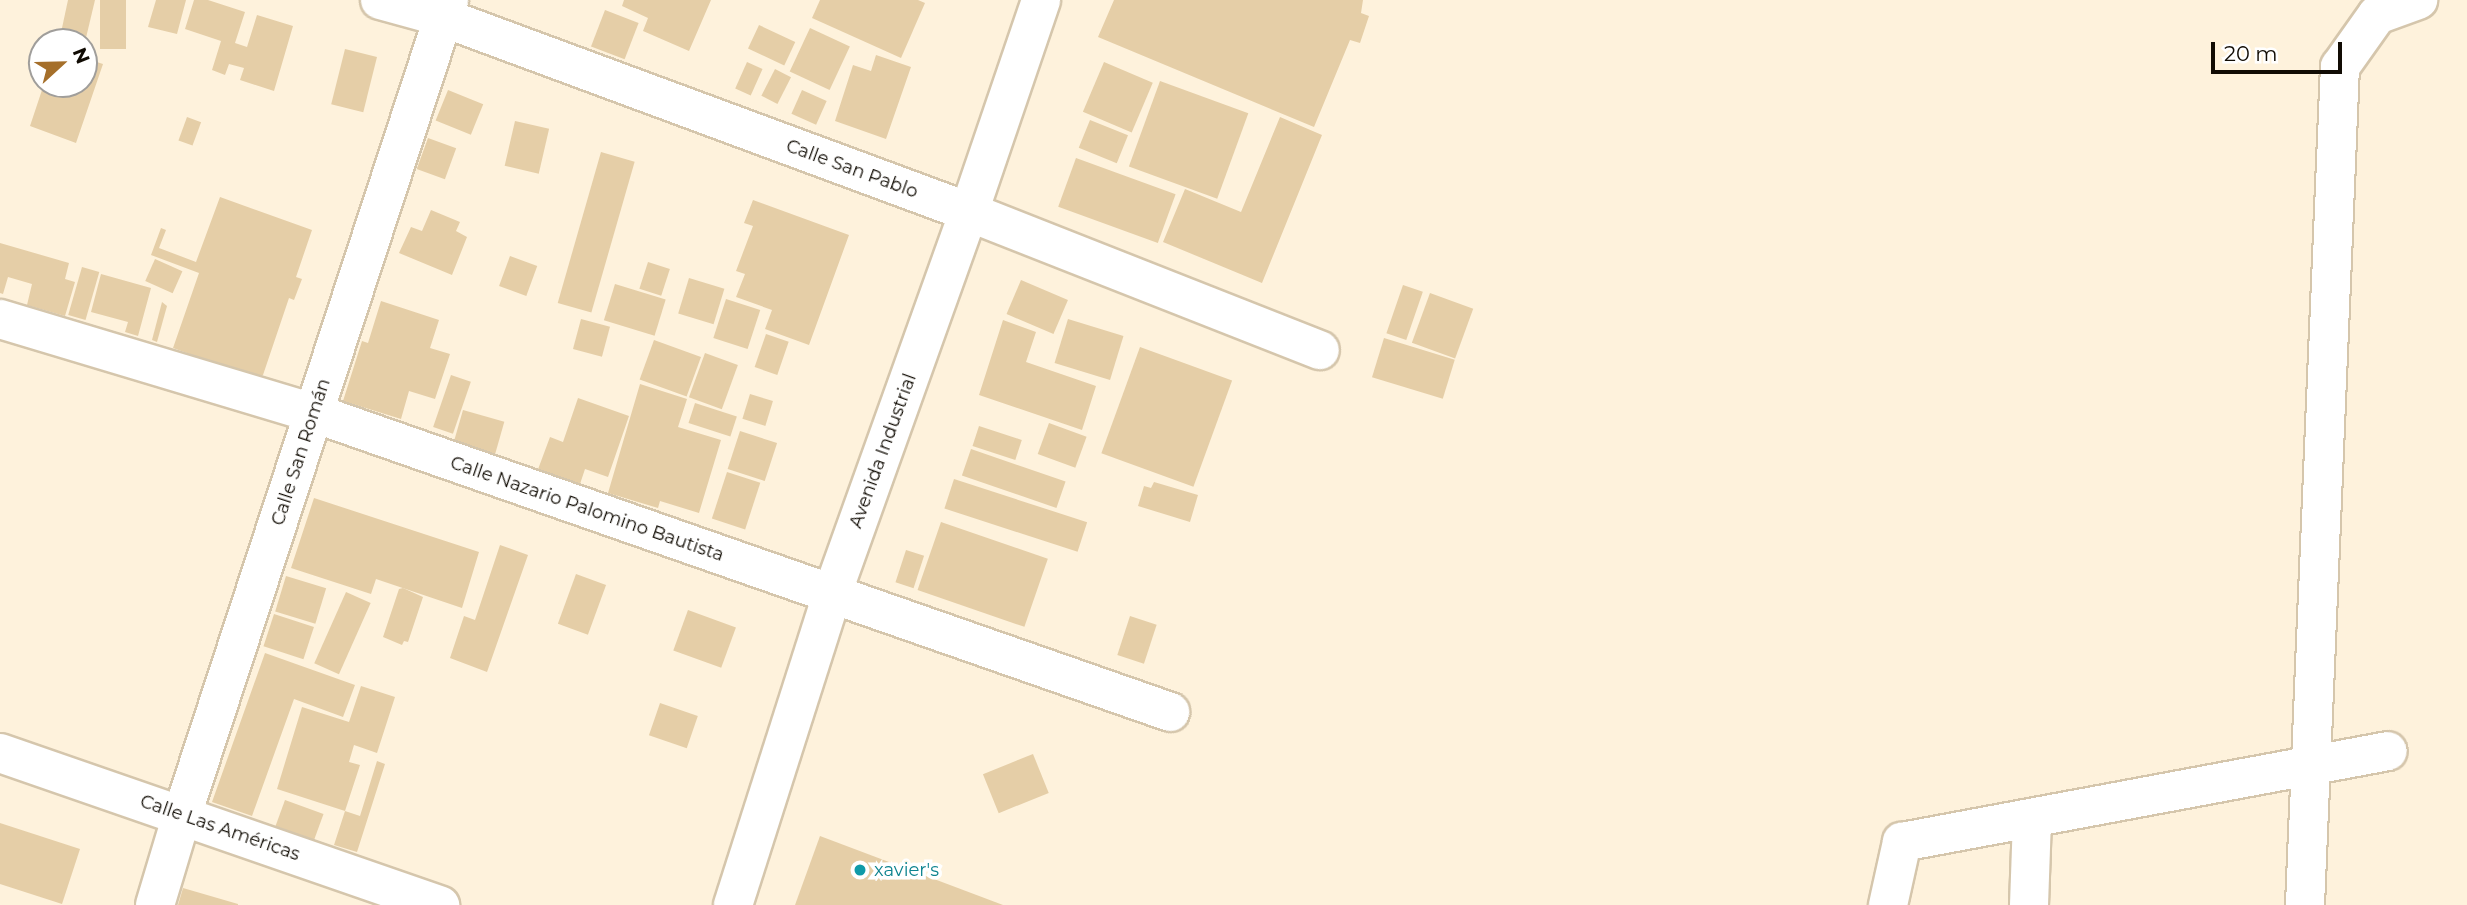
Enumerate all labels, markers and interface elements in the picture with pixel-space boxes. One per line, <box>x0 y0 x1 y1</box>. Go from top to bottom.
north arrow <box>28 28 98 98</box>
scale bar <box>2215 28 2346 72</box>
text: 20 m <box>2224 41 2278 66</box>
text: N <box>68 44 95 67</box>
street label: Calle San Pablo <box>783 135 921 203</box>
street label: Avenida Industrial <box>845 371 921 531</box>
street label: Calle San Román <box>267 376 335 528</box>
street label: Calle Nazario Palomino Bautista <box>447 452 727 566</box>
street label: Calle Las Américas <box>137 791 303 865</box>
place label: xavier's <box>874 859 939 881</box>
marker: xavier's <box>852 862 868 878</box>

